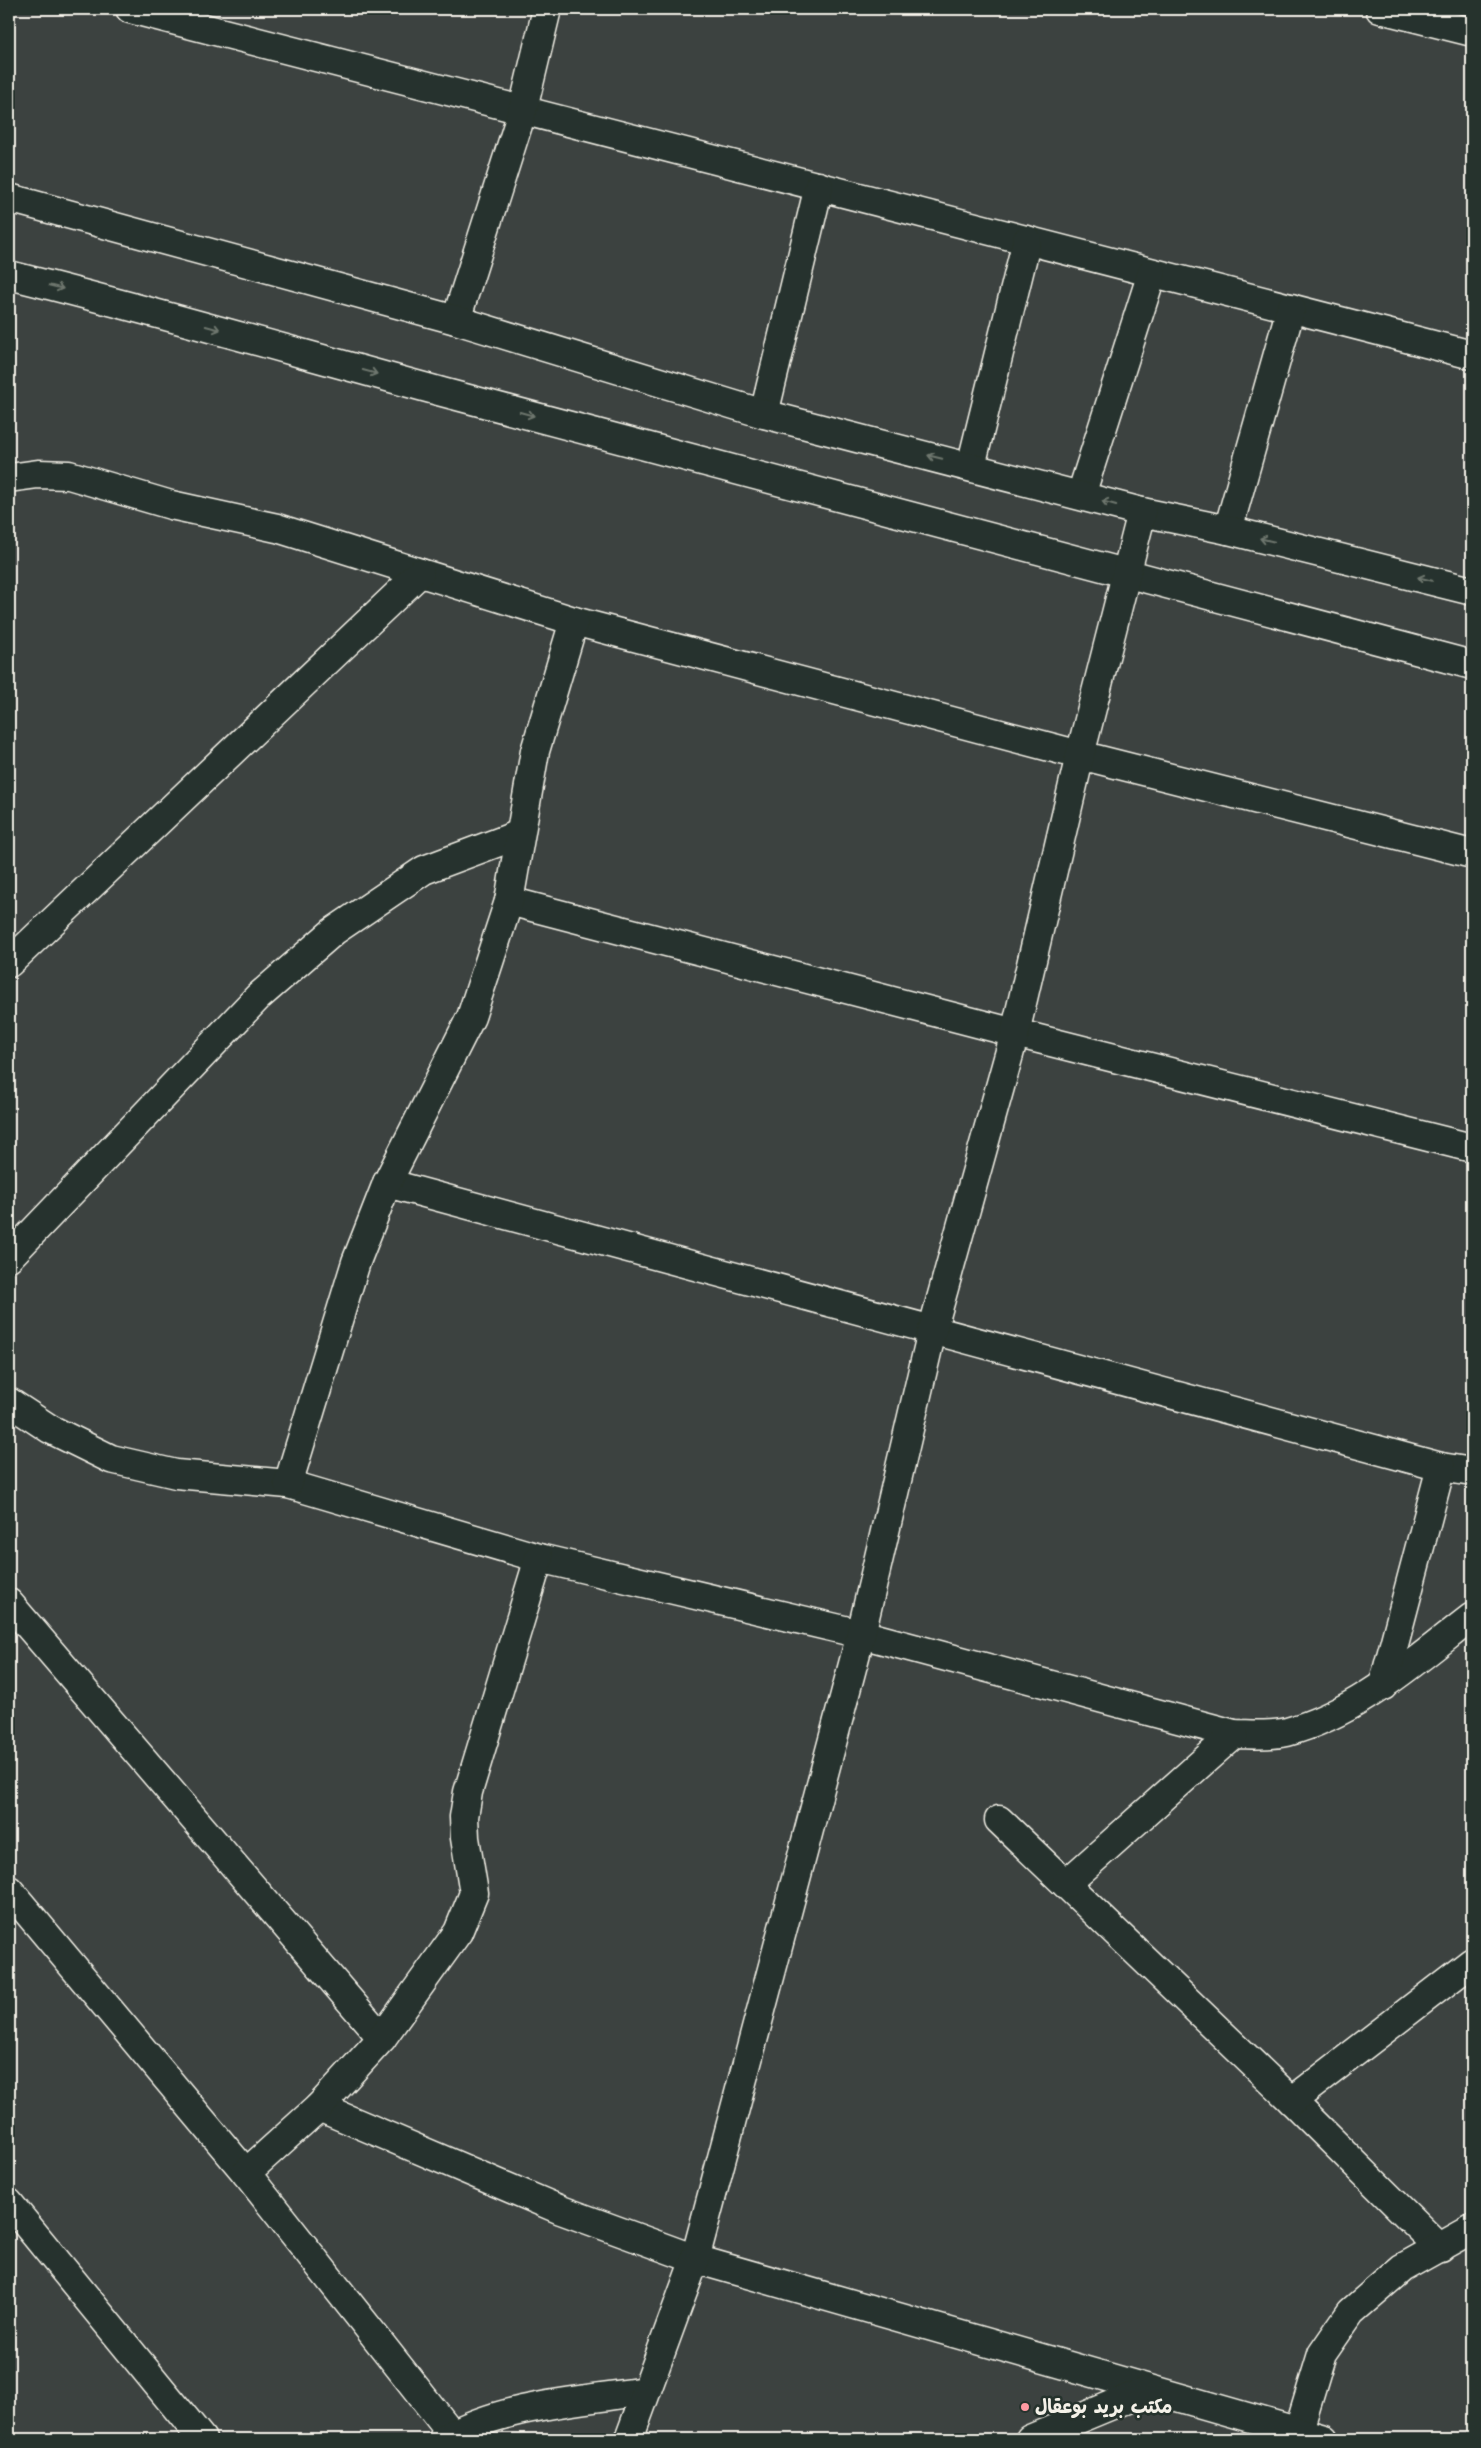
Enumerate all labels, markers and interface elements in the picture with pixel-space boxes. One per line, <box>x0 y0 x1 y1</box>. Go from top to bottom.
one-way arrow <box>48 283 64 292</box>
one-way arrow <box>205 324 221 334</box>
one-way arrow <box>361 367 377 377</box>
one-way arrow <box>518 409 534 419</box>
one-way arrow <box>928 452 944 461</box>
one-way arrow <box>1102 498 1118 507</box>
one-way arrow <box>1260 535 1276 544</box>
one-way arrow <box>1417 574 1433 583</box>
place label: مكتب بريد بوعقال <box>1035 2396 1172 2419</box>
marker: مكتب بريد بوعقال <box>1019 2401 1031 2413</box>

